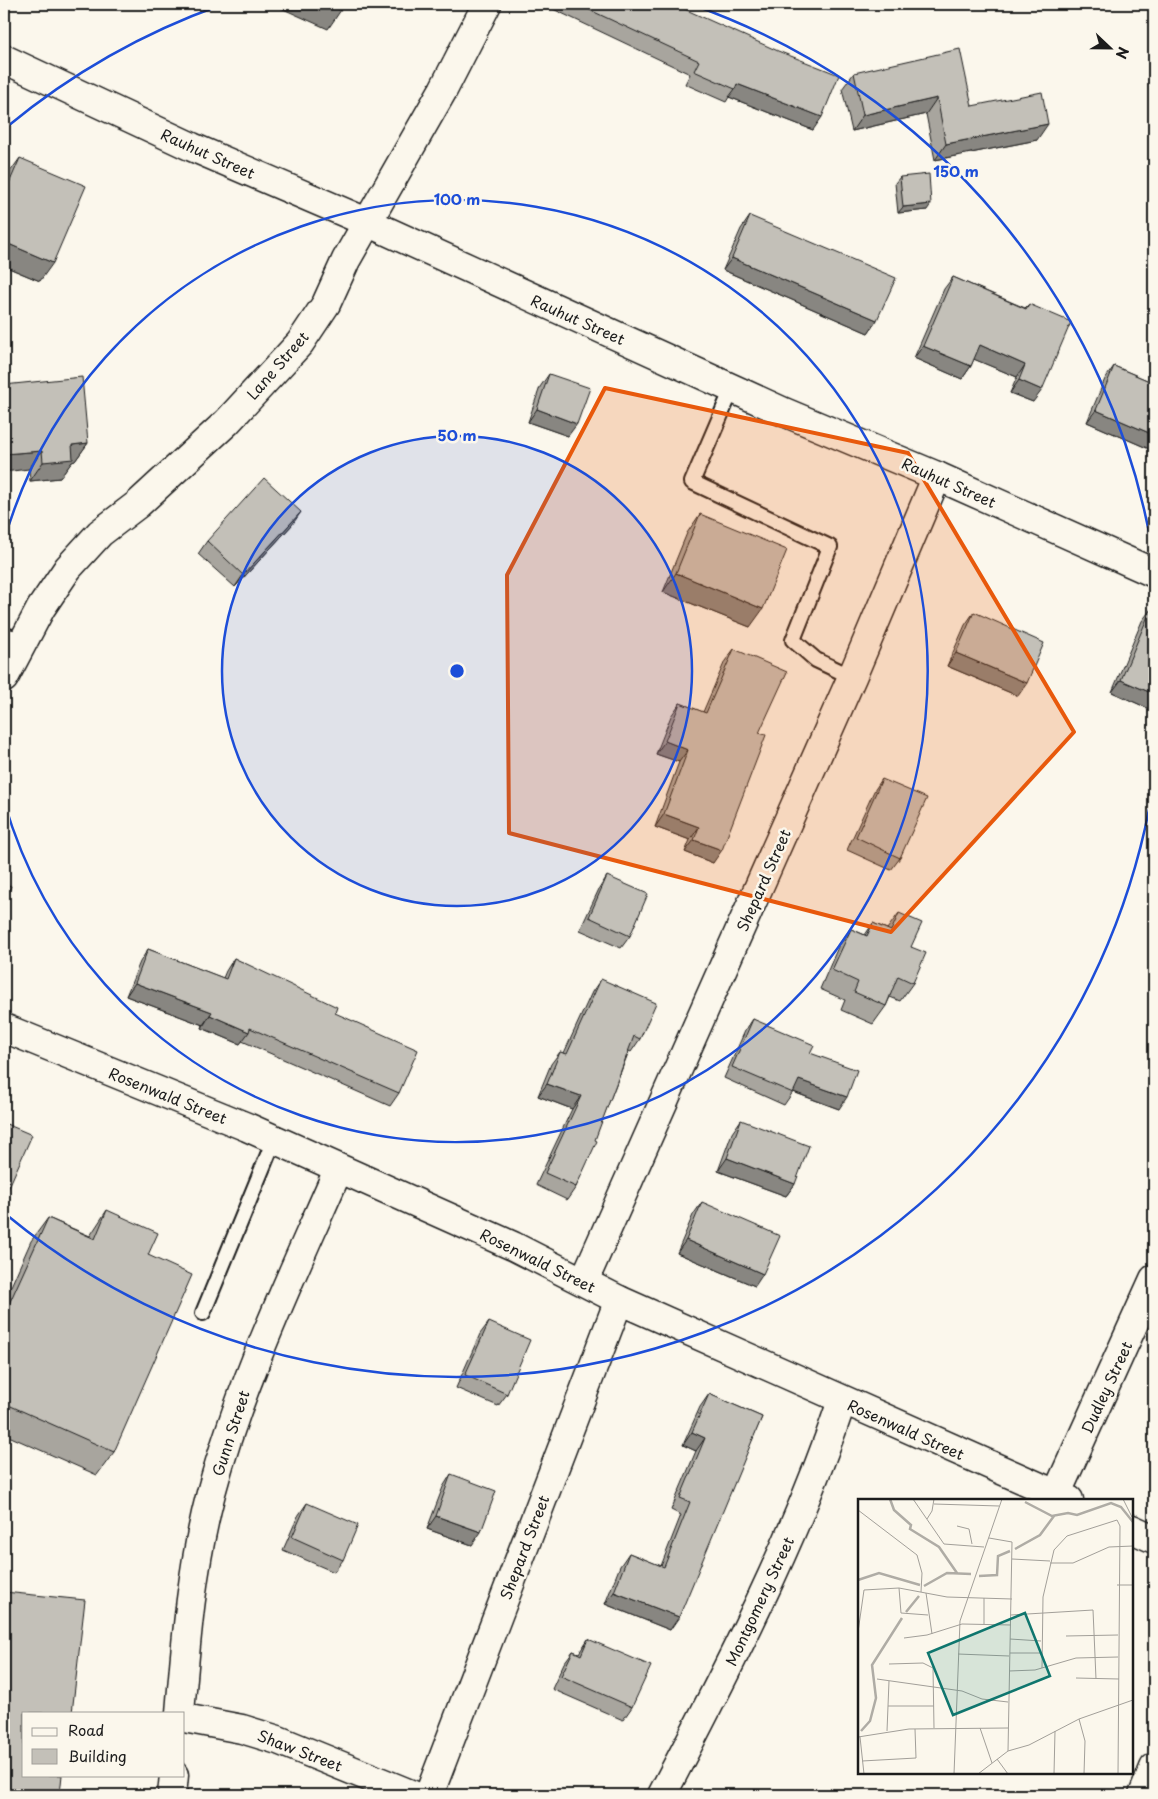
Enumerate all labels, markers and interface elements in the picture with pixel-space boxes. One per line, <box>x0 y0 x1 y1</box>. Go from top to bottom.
north arrow <box>1086 22 1136 72</box>
text: N <box>1111 44 1134 62</box>
street label: Rauhut Street <box>157 122 259 184</box>
text: 150 m <box>933 159 979 182</box>
text: 100 m <box>434 187 480 210</box>
street label: Rauhut Street <box>527 288 629 350</box>
street label: Lane Street <box>241 326 313 404</box>
text: 50 m <box>438 423 476 446</box>
street label: Rauhut Street <box>898 451 1000 513</box>
centre of rings <box>448 662 466 680</box>
street label: Shepard Street <box>730 825 796 935</box>
street label: Rosenwald Street <box>105 1061 231 1129</box>
street label: Rosenwald Street <box>476 1222 600 1298</box>
street label: Dudley Street <box>1075 1337 1137 1437</box>
street label: Gunn Street <box>205 1387 255 1479</box>
street label: Rosenwald Street <box>844 1393 968 1465</box>
street label: Shepard Street <box>494 1492 554 1602</box>
inset map <box>858 1499 1133 1774</box>
street label: Montgomery Street <box>719 1533 799 1669</box>
legend <box>22 1712 185 1776</box>
text: Road <box>68 1718 104 1741</box>
street label: Shaw Street <box>254 1723 346 1777</box>
text: Building <box>68 1744 127 1767</box>

